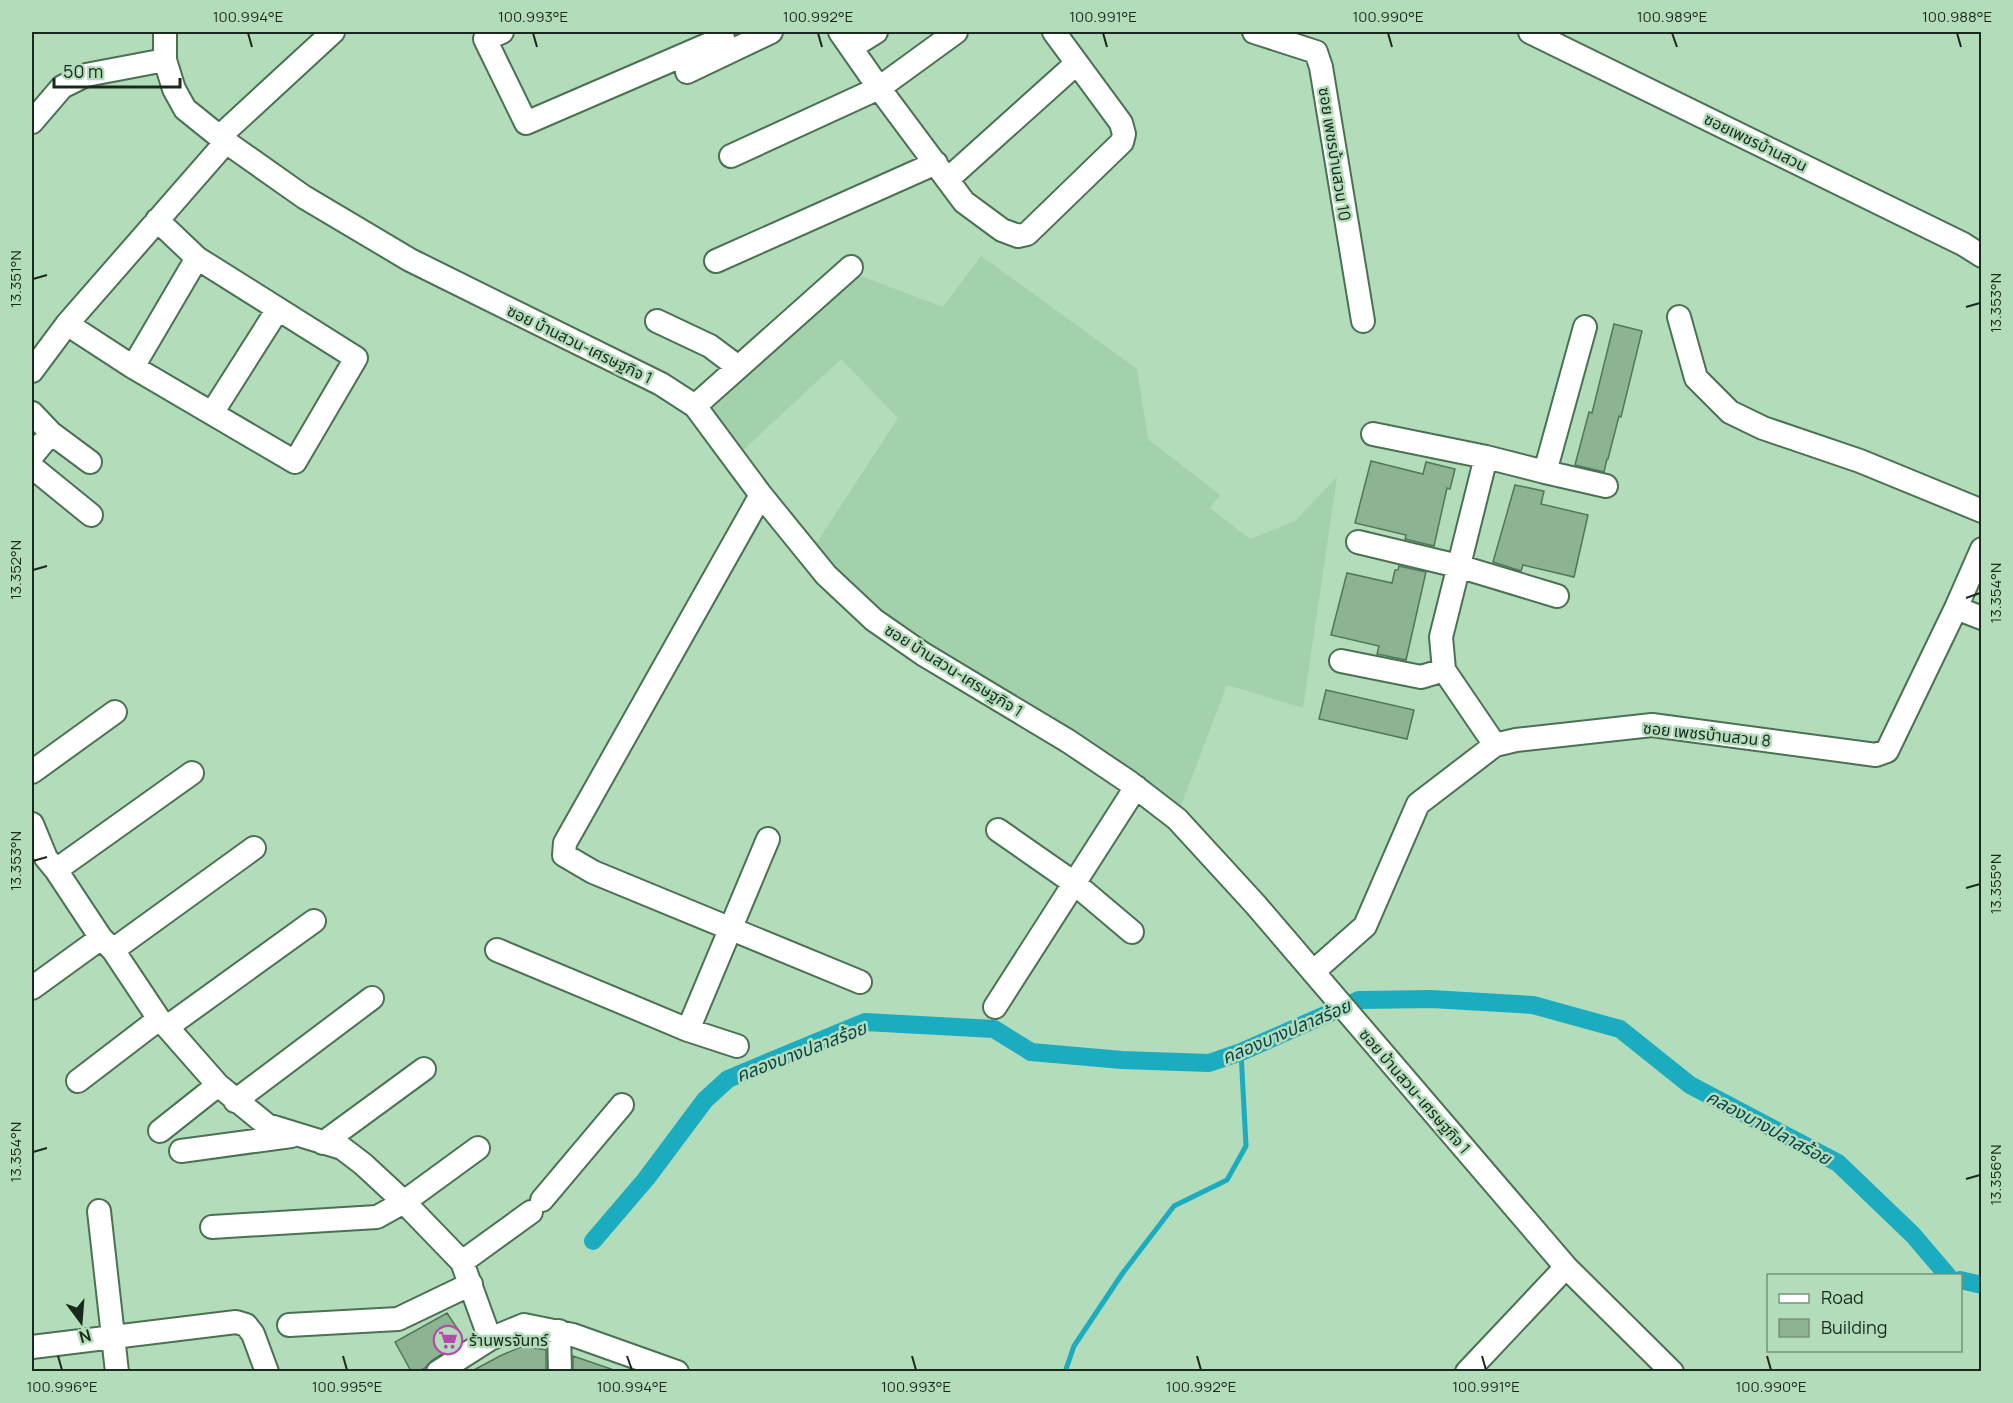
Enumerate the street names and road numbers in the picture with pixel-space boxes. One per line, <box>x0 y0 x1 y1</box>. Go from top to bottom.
street label: ซอย เพชรบ้านสวน 10 <box>1314 86 1356 222</box>
street label: ซอยเพชรบ้านสวน <box>1701 107 1811 177</box>
street label: ซอย บ้านสวน-เศรษฐกิจ 1 <box>504 299 656 389</box>
street label: ซอย บ้านสวน-เศรษฐกิจ 1 <box>881 618 1027 722</box>
street label: ซอย เพชรบ้านสวน 8 <box>1642 716 1772 752</box>
street label: ซอย บ้านสวน-เศรษฐกิจ 1 <box>1354 1024 1476 1158</box>

